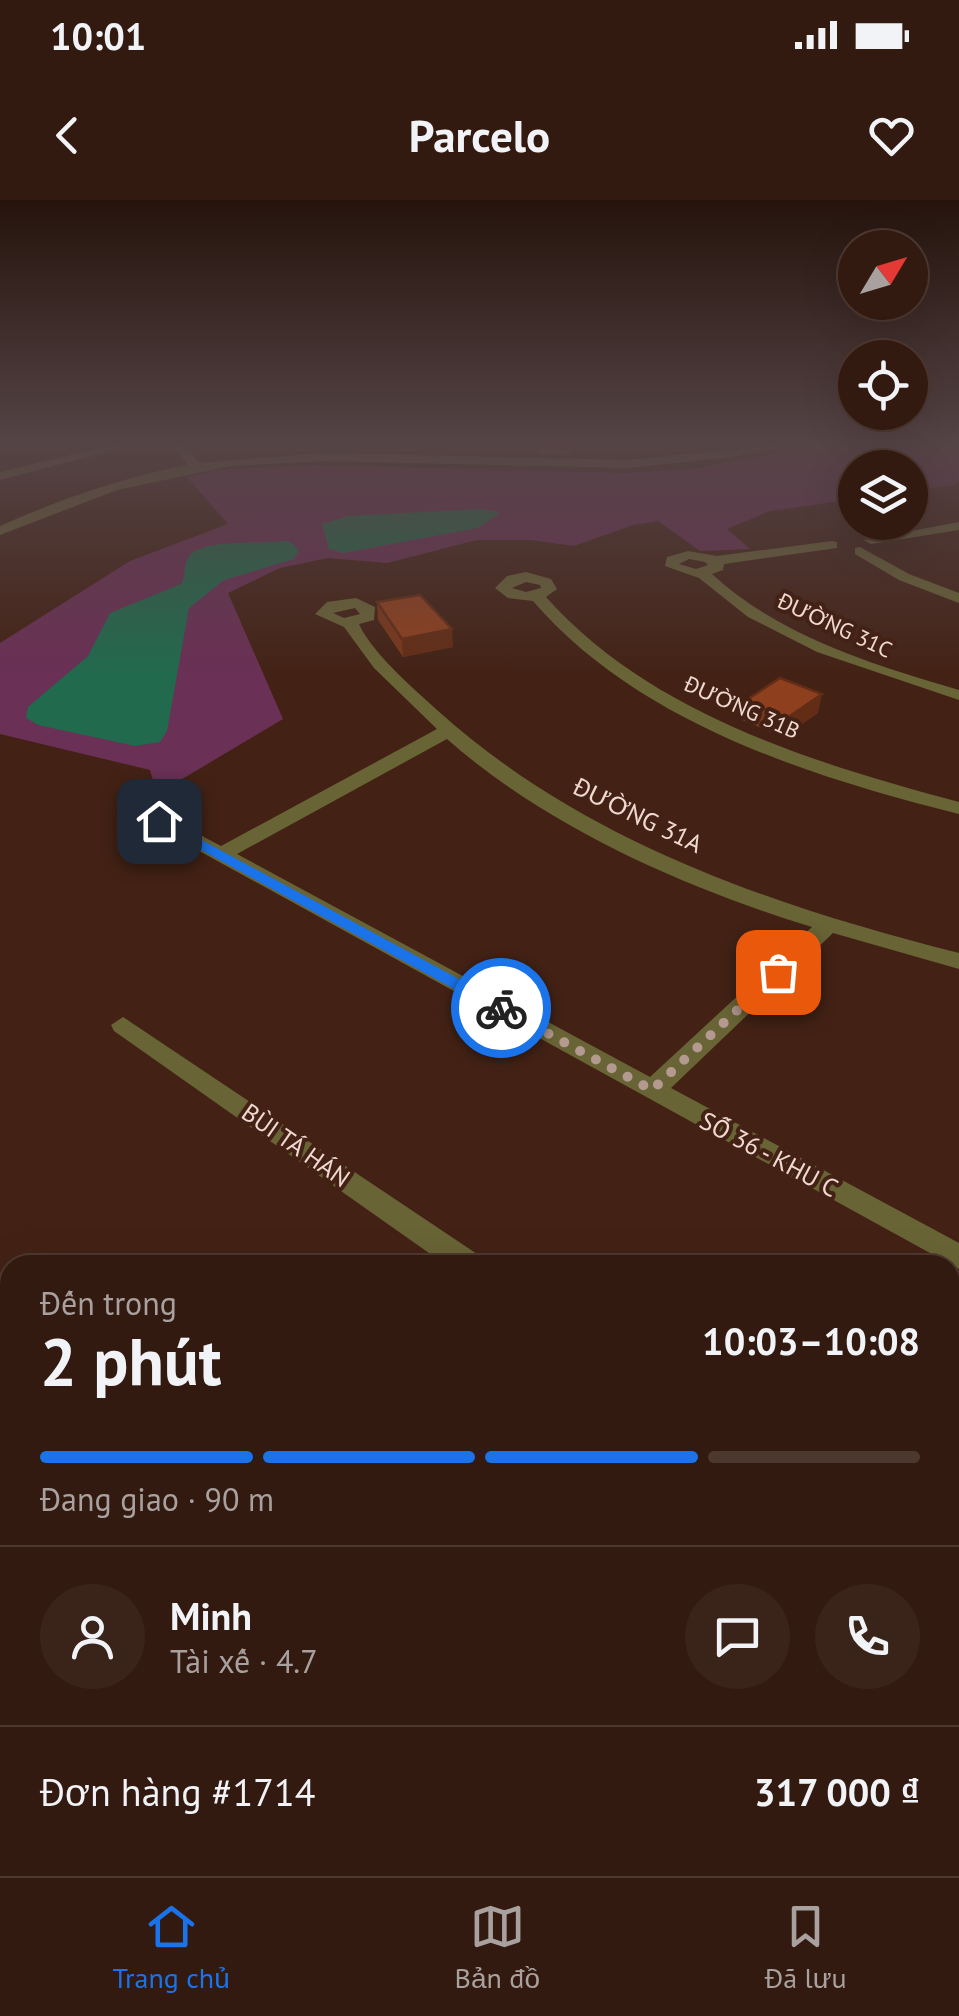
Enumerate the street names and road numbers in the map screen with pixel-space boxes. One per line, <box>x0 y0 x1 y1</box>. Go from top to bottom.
street label: ĐƯỜNG 31C <box>773 586 897 664</box>
street label: ĐƯỜNG 31B <box>679 669 804 745</box>
street label: ĐƯỜNG 31A <box>567 770 708 860</box>
street label: BÙI TÁ HÁN <box>236 1096 356 1194</box>
street label: SỐ 36 - KHU C <box>694 1104 844 1204</box>

